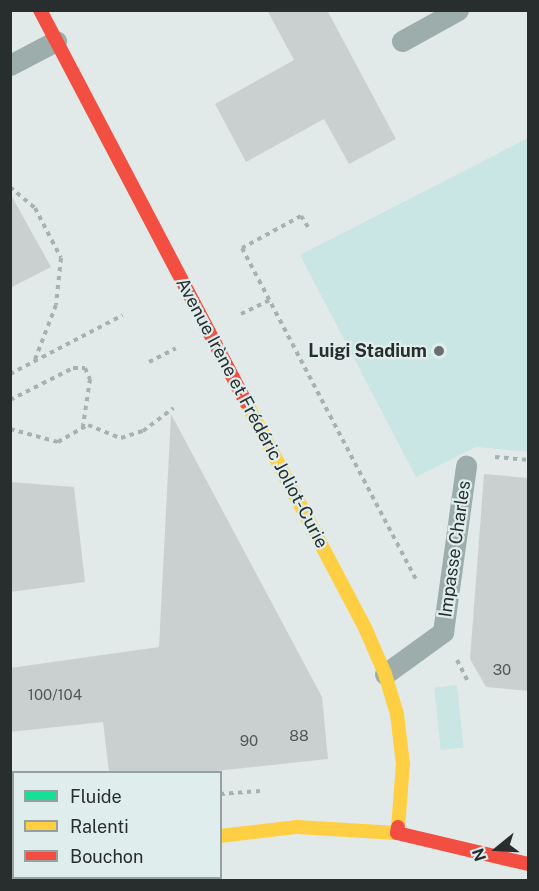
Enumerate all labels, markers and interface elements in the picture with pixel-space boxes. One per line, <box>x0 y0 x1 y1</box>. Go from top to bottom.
street label: Avenue Irène et Frédéric Joliot-Curie <box>171 274 333 552</box>
place label: Luigi Stadium <box>308 340 427 362</box>
marker: Luigi Stadium <box>432 344 446 358</box>
street label: Impasse Charles <box>435 479 475 619</box>
house number: 30 <box>493 661 511 679</box>
house number: 100/104 <box>28 686 82 704</box>
house number: 88 <box>289 727 309 745</box>
house number: 90 <box>240 732 258 750</box>
legend <box>12 771 222 879</box>
text: Fluide <box>70 786 122 807</box>
text: Ralenti <box>70 816 129 837</box>
north arrow <box>467 819 527 879</box>
text: Bouchon <box>70 846 143 867</box>
text: N <box>468 846 490 864</box>

